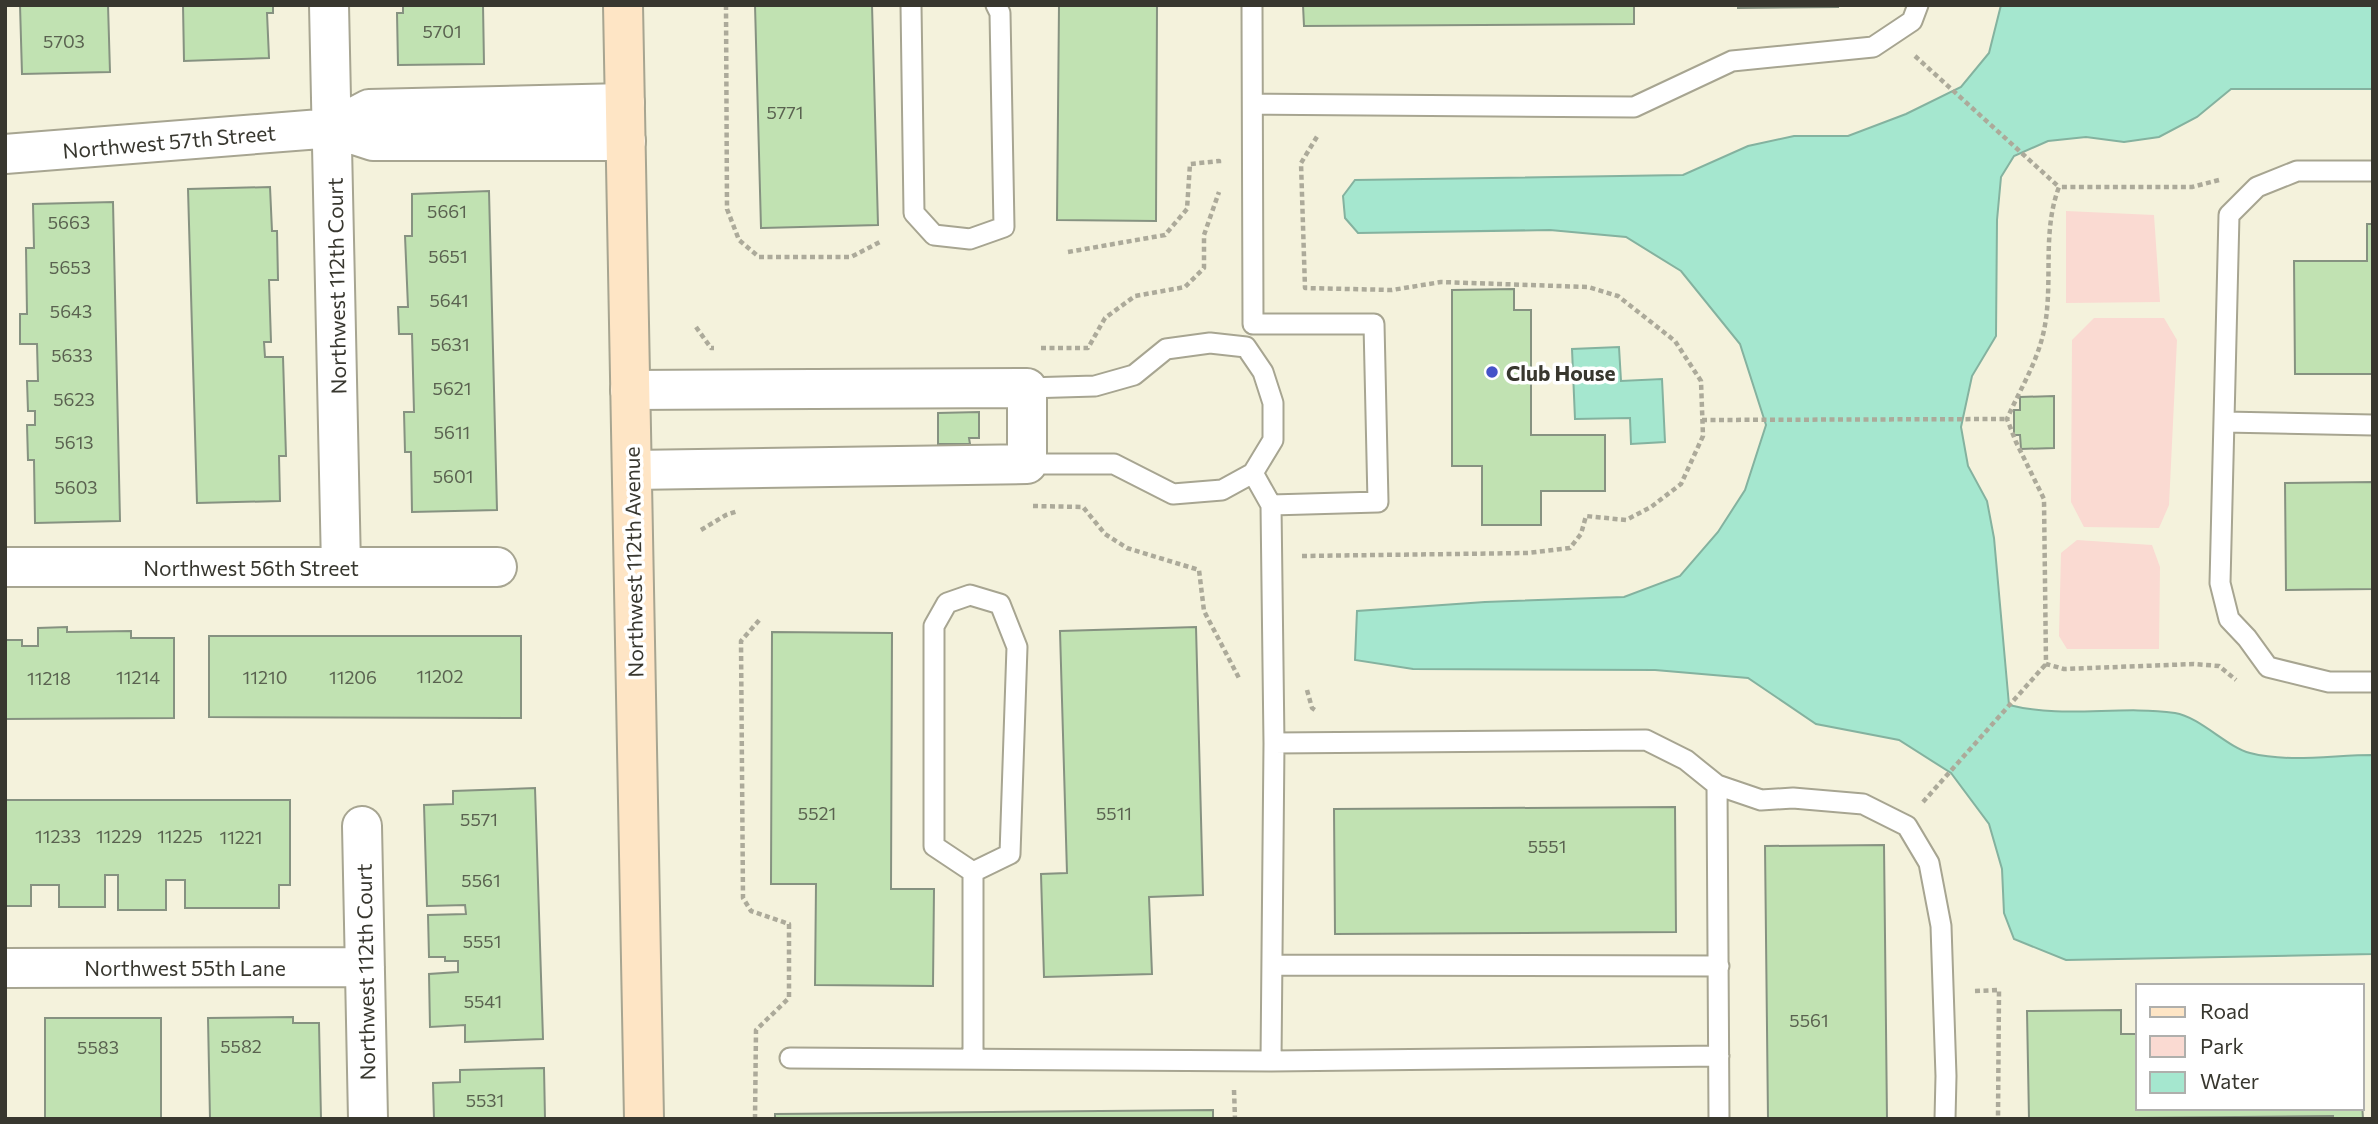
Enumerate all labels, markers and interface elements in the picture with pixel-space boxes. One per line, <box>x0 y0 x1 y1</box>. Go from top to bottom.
house number: 5701 <box>422 20 462 42</box>
house number: 5703 <box>43 30 85 52</box>
house number: 5771 <box>766 101 804 123</box>
street label: Northwest 57th Street <box>61 119 277 163</box>
street label: Northwest 112th Court <box>322 177 350 395</box>
house number: 5661 <box>427 200 467 222</box>
house number: 5663 <box>48 211 90 233</box>
house number: 5651 <box>428 245 468 267</box>
house number: 5653 <box>49 256 91 278</box>
house number: 5641 <box>429 289 469 311</box>
house number: 5643 <box>50 300 92 322</box>
house number: 5631 <box>430 333 470 355</box>
house number: 5633 <box>51 344 93 366</box>
place label: Club House <box>1506 360 1616 385</box>
marker: Club House <box>1484 364 1500 380</box>
house number: 5621 <box>433 377 471 399</box>
house number: 5623 <box>53 388 95 410</box>
house number: 5611 <box>434 421 470 443</box>
house number: 5613 <box>54 431 94 453</box>
street label: Northwest 112th Avenue <box>618 446 648 678</box>
house number: 5601 <box>433 465 473 487</box>
house number: 5603 <box>54 476 98 498</box>
street label: Northwest 56th Street <box>143 555 359 580</box>
house number: 11202 <box>417 665 464 687</box>
house number: 11214 <box>116 666 160 688</box>
house number: 11210 <box>243 666 287 688</box>
house number: 11206 <box>329 666 377 688</box>
house number: 11218 <box>27 667 71 689</box>
house number: 5521 <box>798 802 836 824</box>
house number: 5511 <box>1096 802 1132 824</box>
house number: 5571 <box>460 808 498 830</box>
house number: 11233 <box>35 825 81 847</box>
house number: 11229 <box>96 825 142 847</box>
house number: 11225 <box>157 825 203 847</box>
house number: 11221 <box>219 826 263 848</box>
house number: 5551 <box>1528 835 1566 857</box>
street label: Northwest 112th Court <box>351 863 379 1081</box>
house number: 5561 <box>461 869 501 891</box>
house number: 5551 <box>463 930 501 952</box>
street label: Northwest 55th Lane <box>84 955 286 980</box>
legend <box>2136 984 2364 1110</box>
house number: 5541 <box>464 990 502 1012</box>
text: Road <box>2200 998 2249 1023</box>
house number: 5561 <box>1789 1009 1829 1031</box>
text: Park <box>2200 1033 2244 1058</box>
house number: 5582 <box>220 1035 262 1057</box>
house number: 5583 <box>77 1036 119 1058</box>
text: Water <box>2200 1068 2259 1093</box>
house number: 5531 <box>466 1089 504 1111</box>

